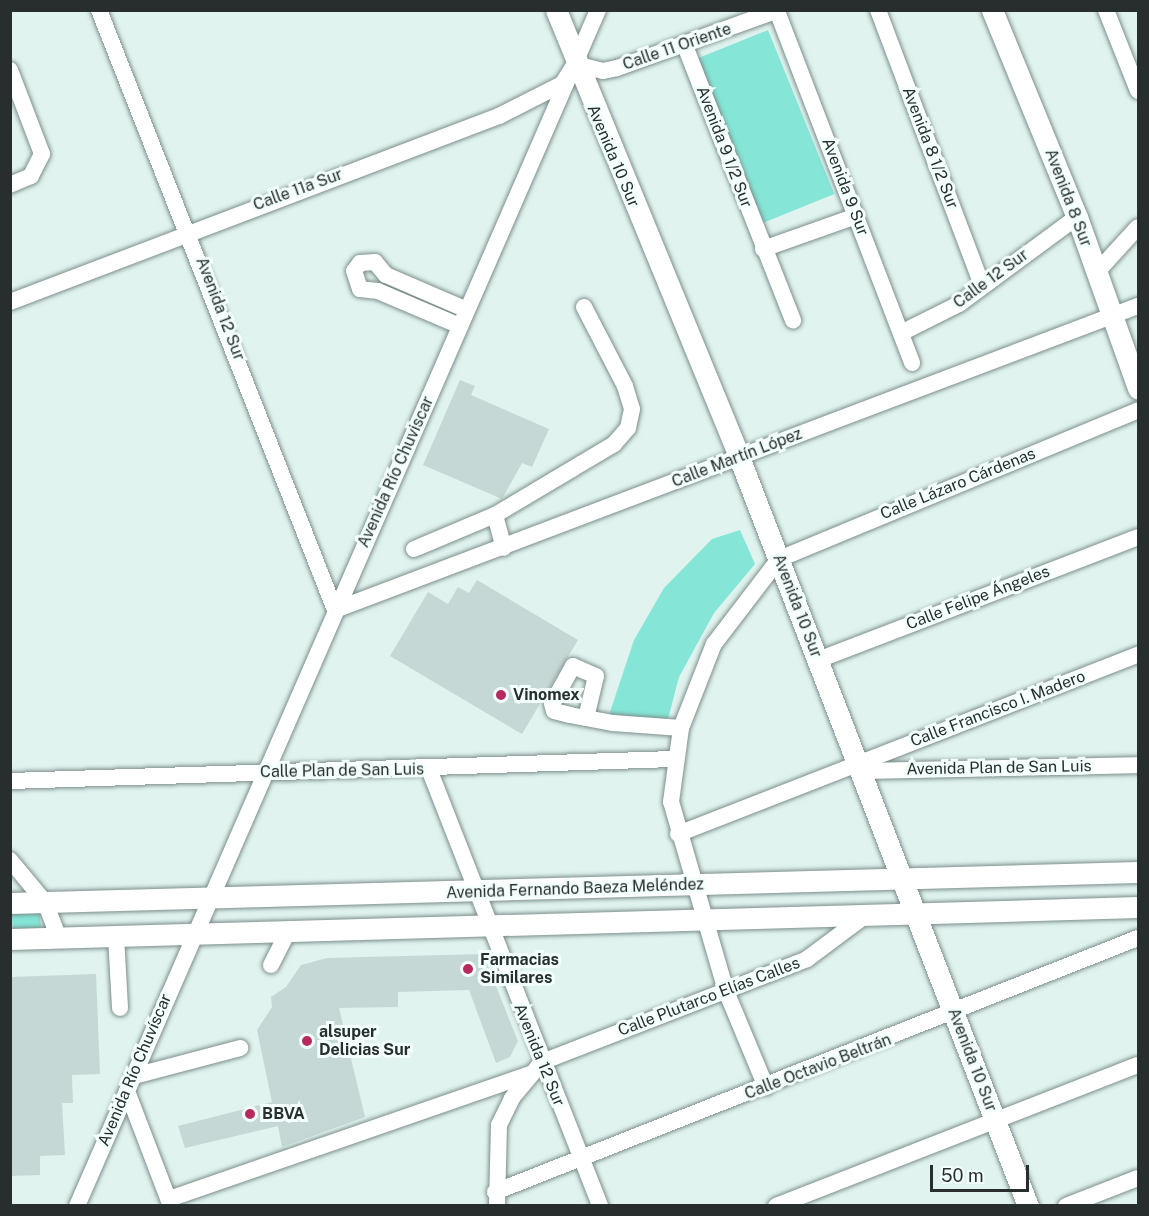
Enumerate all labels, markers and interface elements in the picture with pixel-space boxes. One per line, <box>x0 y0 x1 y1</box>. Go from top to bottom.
street label: Calle 11 Oriente <box>620 19 734 75</box>
street label: Avenida 9 1/2 Sur <box>692 84 756 210</box>
street label: Avenida 8 1/2 Sur <box>898 84 962 212</box>
street label: Avenida 10 Sur <box>583 102 643 210</box>
street label: Avenida 9 Sur <box>818 135 872 239</box>
street label: Avenida 8 Sur <box>1040 146 1096 250</box>
street label: Calle 11a Sur <box>251 165 345 215</box>
street label: Calle 12 Sur <box>950 245 1032 313</box>
street label: Avenida 12 Sur <box>191 255 249 363</box>
street label: Avenida Río Chuviscar <box>354 393 438 551</box>
street label: Calle Martín López <box>669 424 805 492</box>
street label: Calle Lázaro Cárdenas <box>878 444 1038 524</box>
street label: Avenida 10 Sur <box>768 551 826 661</box>
street label: Calle Felipe Ángeles <box>903 562 1053 634</box>
street label: Calle Francisco I. Madero <box>908 667 1088 751</box>
place label: Vinomex <box>513 685 580 705</box>
marker: Vinomex <box>494 688 508 702</box>
street label: Avenida Plan de San Luis <box>906 757 1092 779</box>
street label: Calle Plan de San Luis <box>260 760 424 782</box>
street label: Avenida Fernando Baeza Meléndez <box>446 875 704 903</box>
place label: Farmacias Similares <box>480 950 559 988</box>
street label: Calle Plutarco Elías Calles <box>615 953 803 1041</box>
marker: Farmacias Similares <box>461 962 475 976</box>
street label: Avenida Río Chuvíscar <box>94 991 176 1149</box>
street label: Avenida 12 Sur <box>510 1001 568 1109</box>
street label: Avenida 10 Sur <box>943 1005 1001 1115</box>
place label: alsuper Delicias Sur <box>319 1022 410 1060</box>
street label: Calle Octavio Beltrán <box>742 1030 894 1104</box>
marker: alsuper Delicias Sur <box>300 1034 314 1048</box>
place label: BBVA <box>262 1104 305 1124</box>
marker: BBVA <box>243 1107 257 1121</box>
scale bar <box>933 1153 1032 1191</box>
text: 50 m <box>941 1165 984 1186</box>

